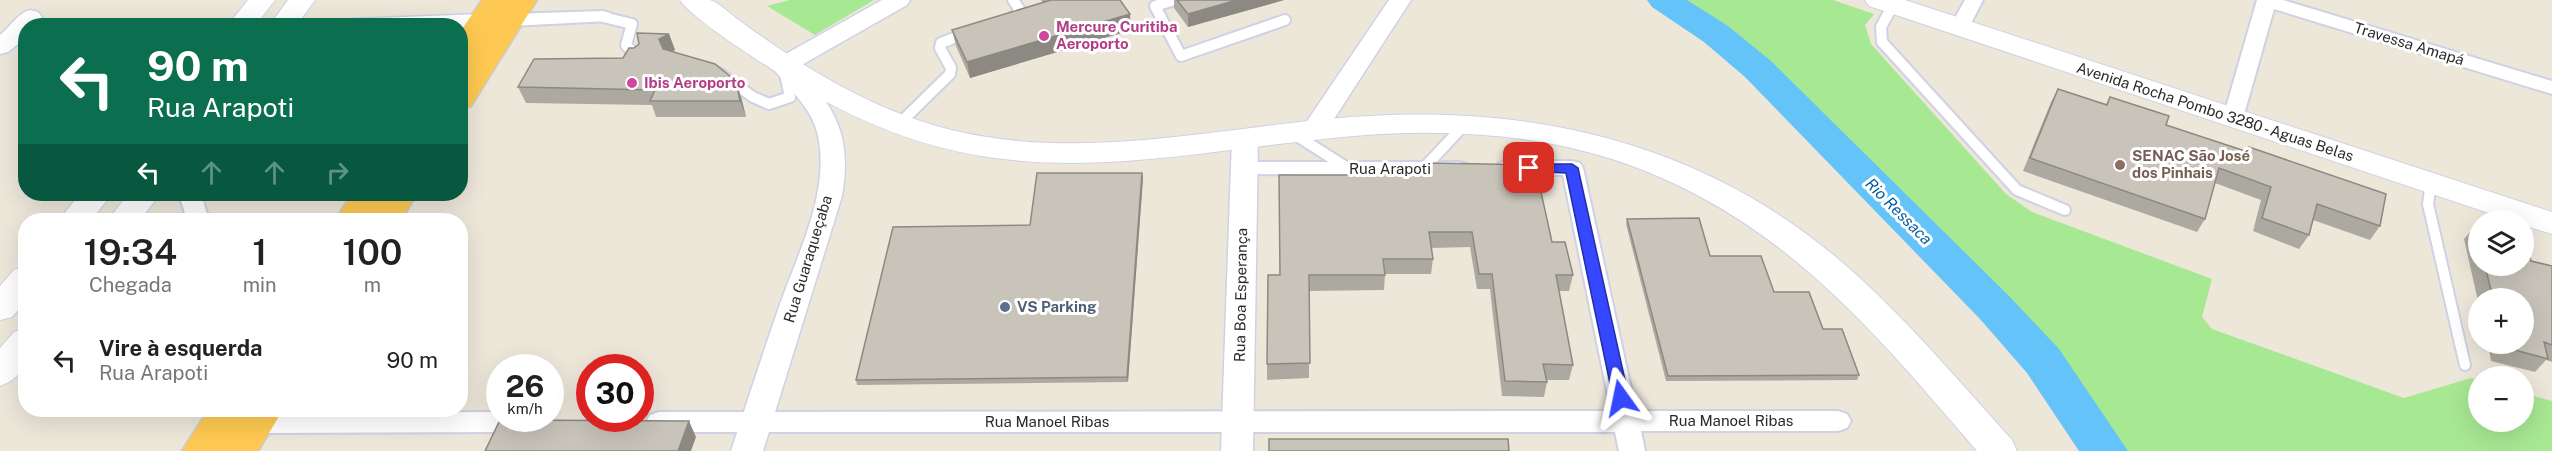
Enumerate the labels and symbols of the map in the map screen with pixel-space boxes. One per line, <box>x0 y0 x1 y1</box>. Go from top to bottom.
place label: Mercure Curitiba Aeroporto <box>1056 18 1177 52</box>
street label: Travessa Amapá <box>2352 19 2466 68</box>
marker: Mercure Curitiba Aeroporto <box>1037 29 1051 43</box>
street label: Avenida Rocha Pombo 3280 - Aguas Belas <box>2074 59 2356 164</box>
place label: Ibis Aeroporto <box>644 74 746 91</box>
marker: Ibis Aeroporto <box>625 76 639 90</box>
pin <box>1503 142 1554 193</box>
place label: SENAC São José dos Pinhais <box>2132 147 2250 181</box>
marker: SENAC São José dos Pinhais <box>2113 158 2127 172</box>
street label: Rua Arapoti <box>1349 160 1431 177</box>
water label: Rio Ressaca <box>1861 174 1936 249</box>
street label: Rua Guaraqueçaba <box>780 193 835 325</box>
street label: Rua Boa Esperança <box>1231 228 1250 362</box>
place label: VS Parking <box>1017 298 1097 315</box>
marker: VS Parking <box>998 300 1012 314</box>
speed limit sign: 30 <box>576 354 654 432</box>
position arrow <box>1589 366 1653 430</box>
street label: Rua Manoel Ribas <box>1669 412 1793 429</box>
street label: Rua Manoel Ribas <box>985 413 1109 430</box>

